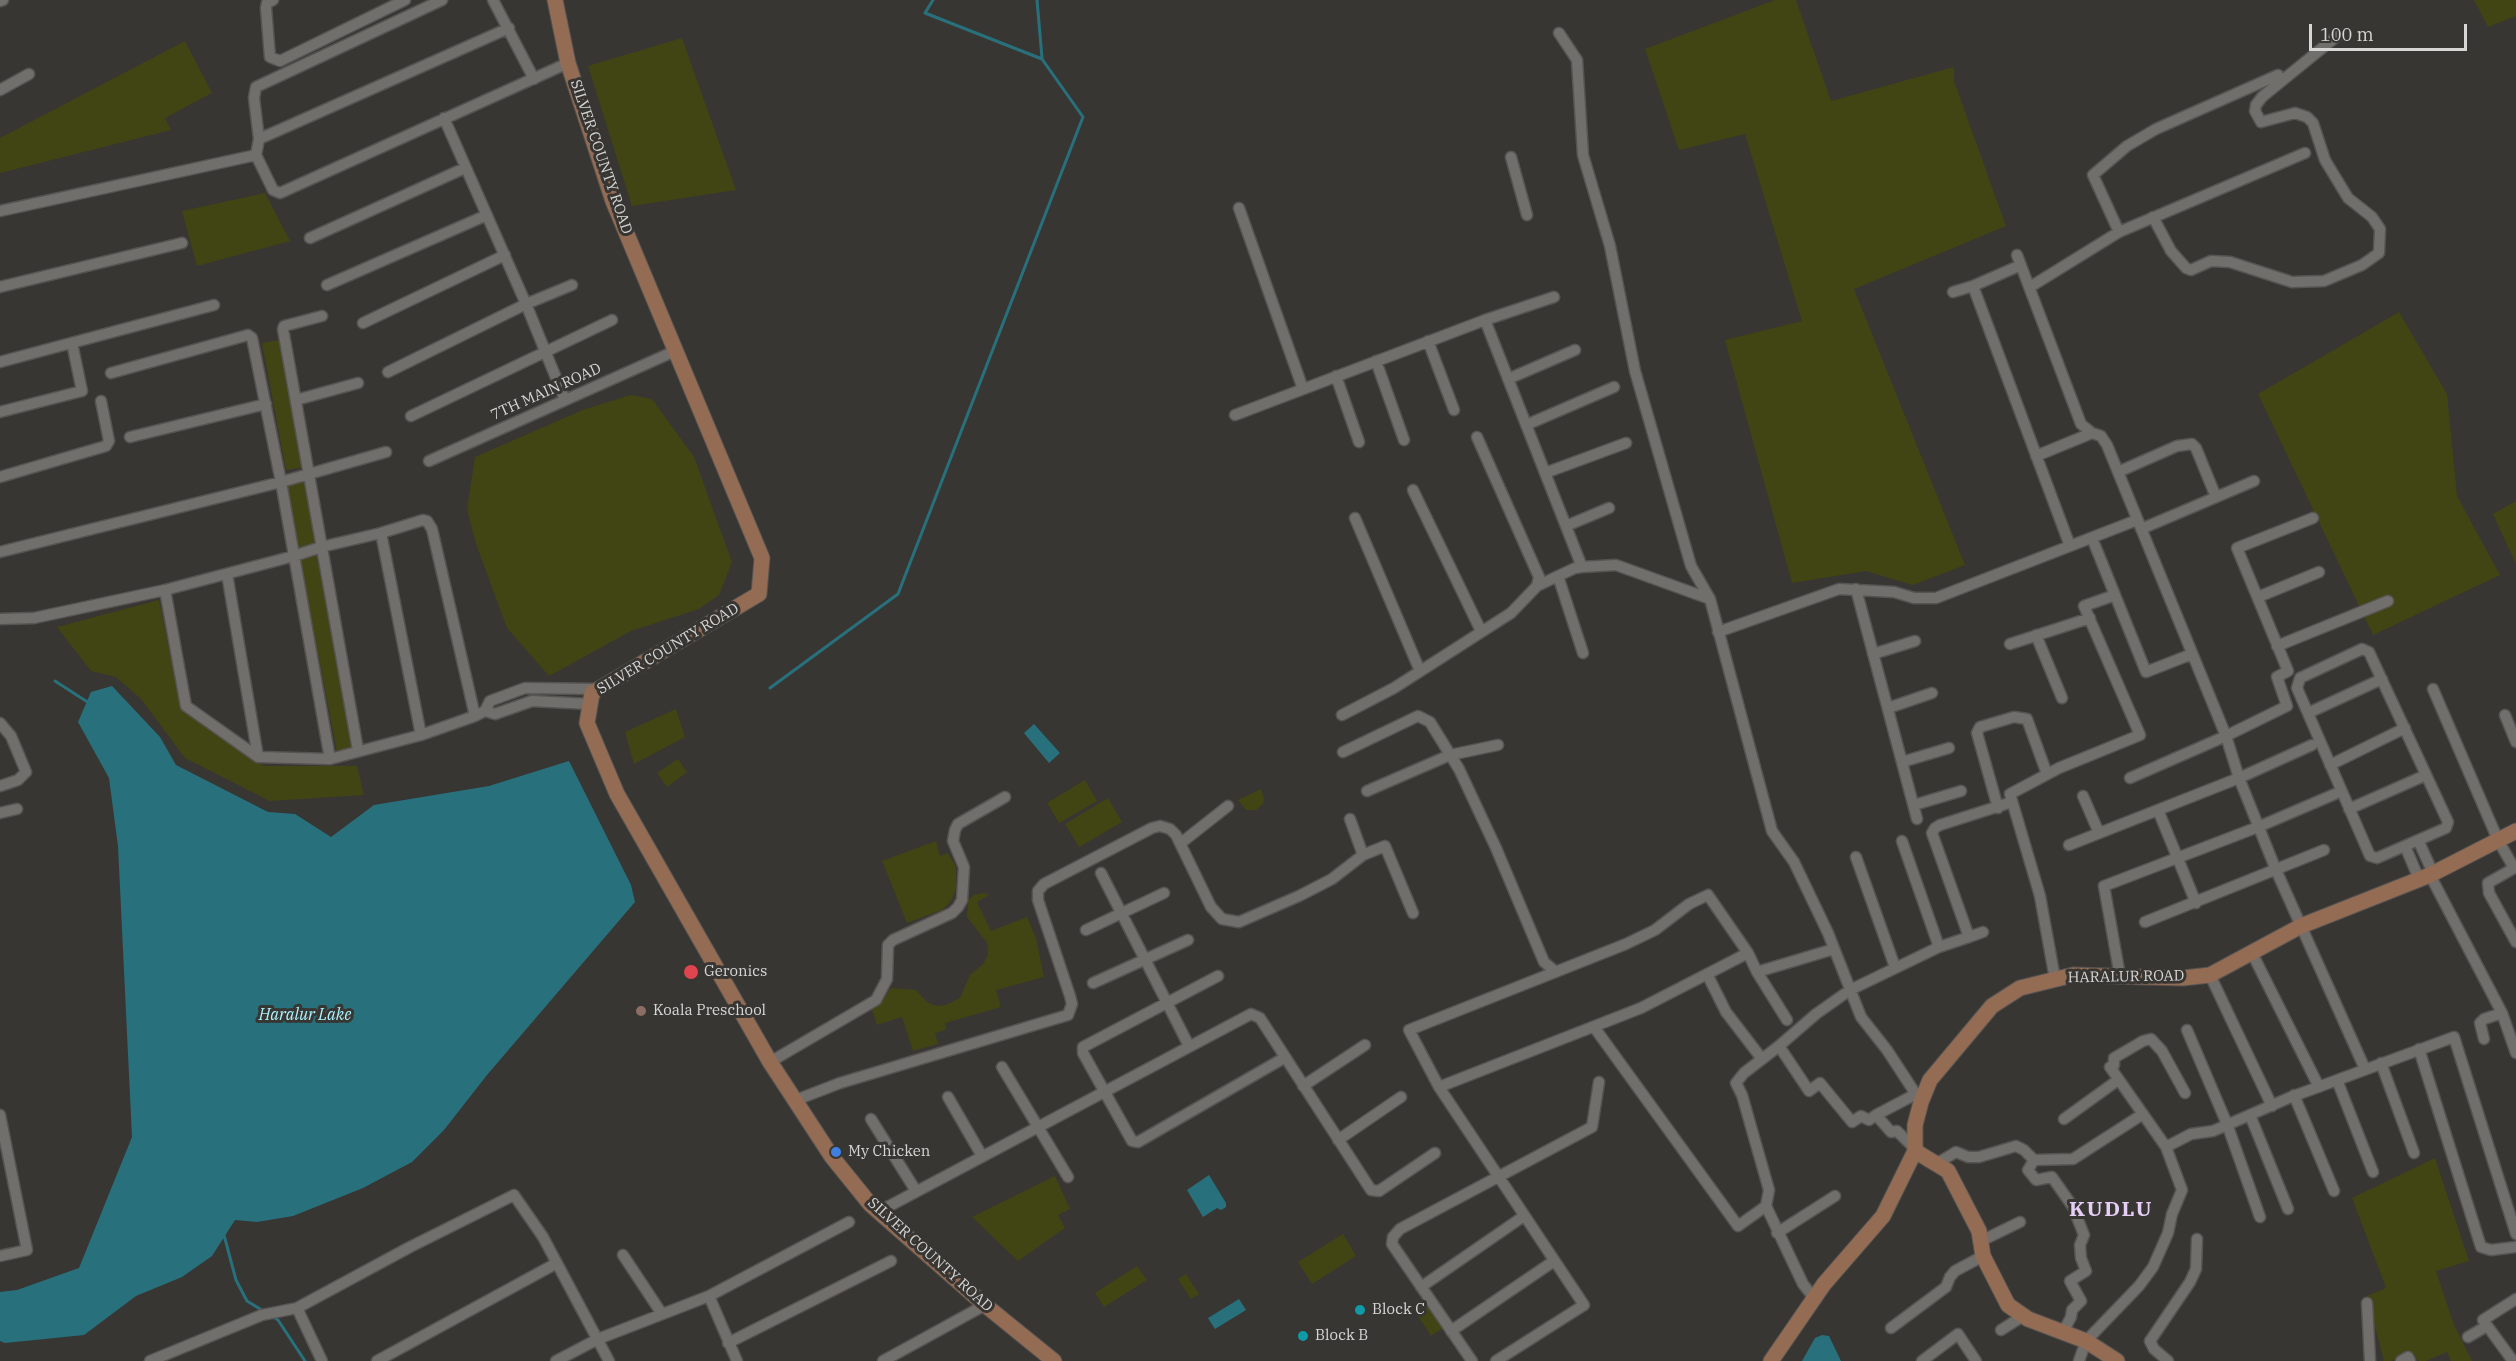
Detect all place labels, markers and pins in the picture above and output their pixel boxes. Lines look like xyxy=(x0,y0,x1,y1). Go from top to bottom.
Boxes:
marker: Geronics xyxy=(682,963,700,981)
place label: Geronics xyxy=(704,963,767,981)
place label: Koala Preschool xyxy=(653,1002,766,1020)
marker: Koala Preschool xyxy=(634,1004,648,1018)
place label: My Chicken xyxy=(848,1143,930,1161)
marker: My Chicken xyxy=(829,1145,843,1159)
place label: Block C xyxy=(1372,1301,1425,1319)
marker: Block C xyxy=(1353,1303,1367,1317)
place label: Block B xyxy=(1315,1327,1368,1345)
marker: Block B xyxy=(1296,1329,1310,1343)

